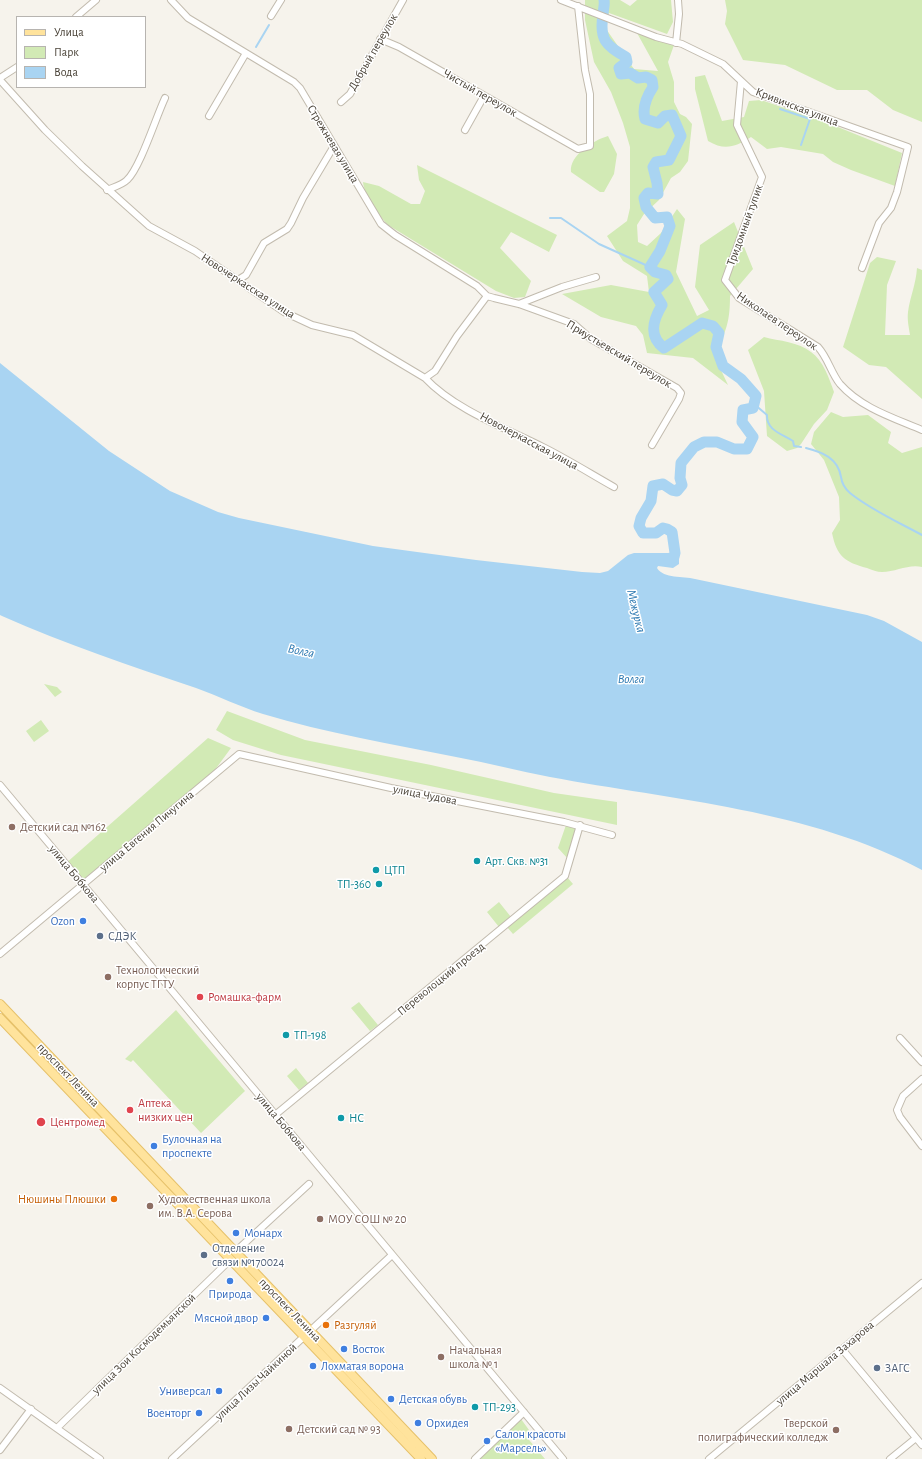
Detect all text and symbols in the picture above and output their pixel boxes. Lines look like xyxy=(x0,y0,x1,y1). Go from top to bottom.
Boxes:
street label: Добрый переулок xyxy=(345,11,401,93)
legend xyxy=(16,16,146,88)
text: Улица xyxy=(54,26,84,38)
text: Парк xyxy=(54,46,79,58)
text: Вода xyxy=(54,66,78,78)
street label: Чистый переулок xyxy=(440,66,520,120)
street label: Кривичская улица xyxy=(753,85,841,129)
street label: Стрежневая улица xyxy=(304,102,362,186)
street label: Тридомный тупик xyxy=(724,182,766,268)
street label: Новочеркасская улица xyxy=(198,250,298,322)
street label: Николаев переулок xyxy=(734,289,820,353)
street label: Приустьевский переулок xyxy=(564,317,674,391)
street label: Новочеркасская улица xyxy=(477,409,581,473)
water label: Межурка xyxy=(623,588,649,634)
water label: Волга xyxy=(286,641,316,661)
water label: Волга xyxy=(618,671,644,687)
street label: улица Чудова xyxy=(392,782,458,808)
street label: улица Евгения Пичугина xyxy=(97,787,197,875)
place label: Детский сад №162 xyxy=(20,820,106,834)
marker: Детский сад №162 xyxy=(7,822,17,832)
street label: улица Бобкова xyxy=(46,842,102,906)
place label: Арт. Скв. №31 xyxy=(485,854,549,868)
marker: Арт. Скв. №31 xyxy=(472,856,482,866)
place label: ЦТП xyxy=(384,863,405,877)
marker: ЦТП xyxy=(371,865,381,875)
place label: ТП-360 xyxy=(337,877,371,891)
marker: ТП-360 xyxy=(374,879,384,889)
place label: Ozon xyxy=(51,914,75,928)
marker: Ozon xyxy=(78,916,88,926)
place label: СДЭК xyxy=(108,929,136,943)
marker: СДЭК xyxy=(95,931,105,941)
street label: Переволоцкий проезд xyxy=(394,939,488,1019)
place label: Технологический корпус ТГТУ xyxy=(116,963,199,991)
marker: Технологический корпус ТГТУ xyxy=(103,972,113,982)
place label: Ромашка-фарм xyxy=(208,990,281,1004)
marker: Ромашка-фарм xyxy=(195,992,205,1002)
place label: ТП-198 xyxy=(294,1028,326,1042)
marker: ТП-198 xyxy=(281,1030,291,1040)
street label: проспект Ленина xyxy=(34,1040,102,1110)
street label: улица Бобкова xyxy=(253,1090,309,1154)
place label: Аптека низких цен xyxy=(138,1096,193,1124)
marker: Аптека низких цен xyxy=(125,1105,135,1115)
place label: НС xyxy=(349,1111,364,1125)
marker: НС xyxy=(336,1113,346,1123)
place label: Центромед xyxy=(50,1115,105,1129)
marker: Центромед xyxy=(35,1116,47,1128)
place label: Булочная на проспекте xyxy=(162,1132,222,1160)
marker: Булочная на проспекте xyxy=(149,1141,159,1151)
place label: Нюшины Плюшки xyxy=(18,1192,106,1206)
place label: Художественная школа им. В.А. Серова xyxy=(158,1192,271,1220)
marker: Нюшины Плюшки xyxy=(109,1194,119,1204)
marker: Художественная школа им. В.А. Серова xyxy=(145,1201,155,1211)
place label: МОУ СОШ № 20 xyxy=(328,1212,407,1226)
marker: МОУ СОШ № 20 xyxy=(315,1214,325,1224)
place label: Монарх xyxy=(244,1226,282,1240)
marker: Монарх xyxy=(231,1228,241,1238)
place label: Отделение связи №170024 xyxy=(212,1241,284,1269)
marker: Отделение связи №170024 xyxy=(199,1250,209,1260)
street label: проспект Ленина xyxy=(256,1275,324,1345)
marker: Природа xyxy=(225,1276,235,1286)
place label: Природа xyxy=(208,1287,252,1301)
street label: улица Зои Космодемьянской xyxy=(89,1291,199,1397)
place label: Мясной двор xyxy=(194,1311,258,1325)
marker: Мясной двор xyxy=(261,1313,271,1323)
place label: Разгуляй xyxy=(334,1318,377,1332)
street label: улица Маршала Захарова xyxy=(773,1318,877,1408)
marker: Разгуляй xyxy=(321,1320,331,1330)
street label: улица Лизы Чайкиной xyxy=(212,1340,300,1424)
place label: Восток xyxy=(352,1342,385,1356)
place label: Начальная школа № 1 xyxy=(449,1343,502,1371)
marker: Восток xyxy=(339,1344,349,1354)
marker: Начальная школа № 1 xyxy=(436,1352,446,1362)
place label: Лохматая ворона xyxy=(321,1359,404,1373)
marker: Лохматая ворона xyxy=(308,1361,318,1371)
place label: ЗАГС xyxy=(885,1361,910,1375)
marker: ЗАГС xyxy=(872,1363,882,1373)
place label: Универсал xyxy=(159,1384,211,1398)
marker: Универсал xyxy=(214,1386,224,1396)
place label: Детская обувь xyxy=(399,1392,467,1406)
marker: Детская обувь xyxy=(386,1394,396,1404)
place label: ТП-293 xyxy=(483,1400,516,1414)
marker: ТП-293 xyxy=(470,1402,480,1412)
place label: Военторг xyxy=(147,1406,191,1420)
marker: Военторг xyxy=(194,1408,204,1418)
place label: Орхидея xyxy=(426,1416,469,1430)
place label: Тверской полиграфический колледж xyxy=(698,1416,828,1444)
marker: Орхидея xyxy=(413,1418,423,1428)
place label: Детский сад № 93 xyxy=(297,1422,381,1436)
marker: Детский сад № 93 xyxy=(284,1424,294,1434)
marker: Тверской полиграфический колледж xyxy=(831,1425,841,1435)
place label: Салон красоты «Марсель» xyxy=(495,1427,566,1455)
marker: Салон красоты «Марсель» xyxy=(482,1436,492,1446)

